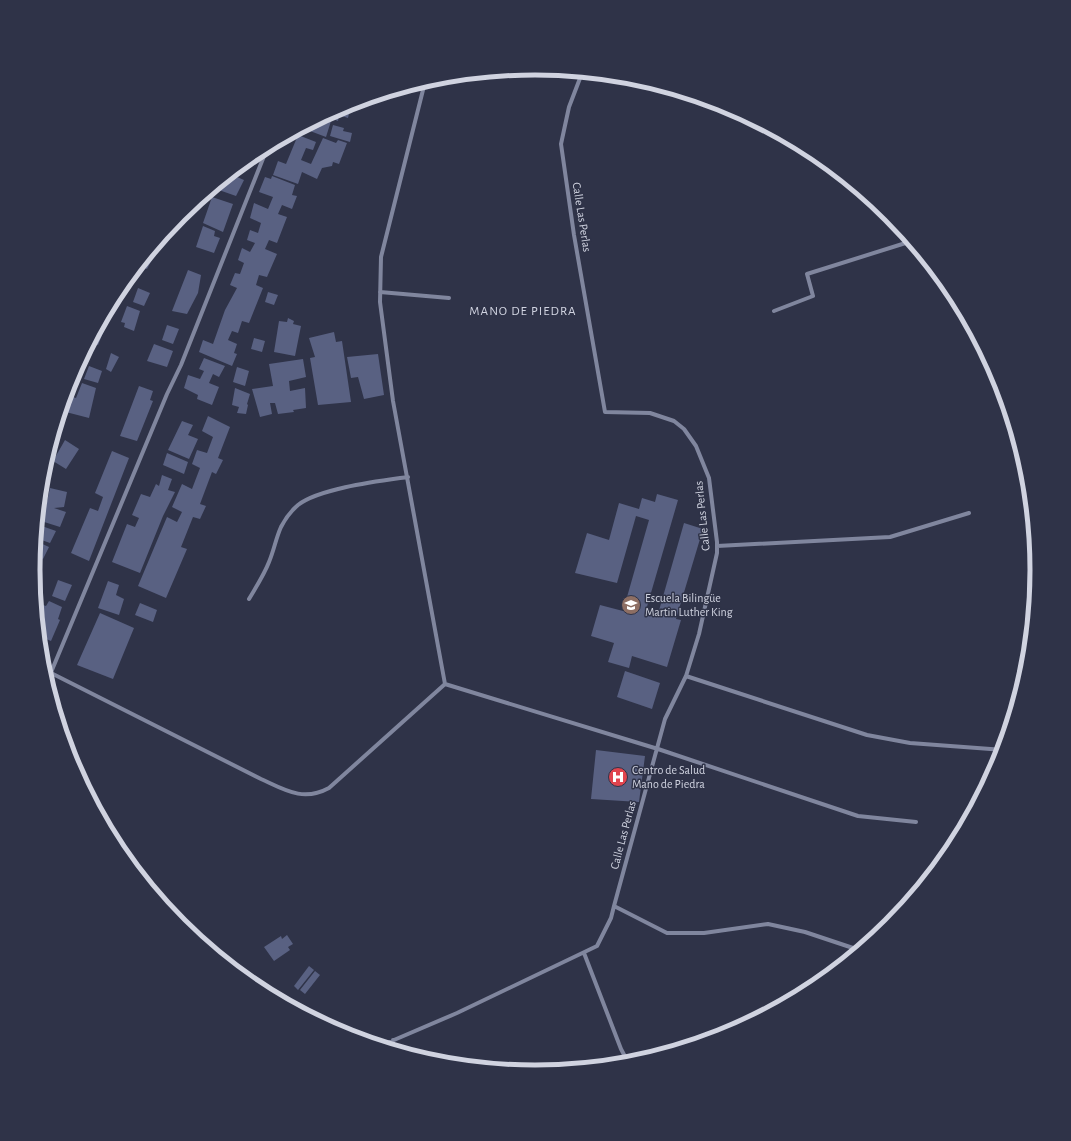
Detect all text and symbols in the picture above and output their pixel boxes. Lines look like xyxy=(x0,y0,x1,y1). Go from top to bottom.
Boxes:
street label: Calle Las Perlas xyxy=(571,181,593,253)
district label: MANO DE PIEDRA xyxy=(469,305,577,318)
street label: Calle Las Perlas xyxy=(692,480,712,552)
place label: Escuela Bilingüe Martin Luther King xyxy=(645,592,733,618)
school or university icon: Escuela Bilingüe Martin Luther King xyxy=(620,594,642,616)
place label: Centro de Salud Mano de Piedra xyxy=(632,764,705,790)
hospital icon: Centro de Salud Mano de Piedra xyxy=(607,766,629,788)
street label: Calle Las Perlas xyxy=(608,799,638,871)

